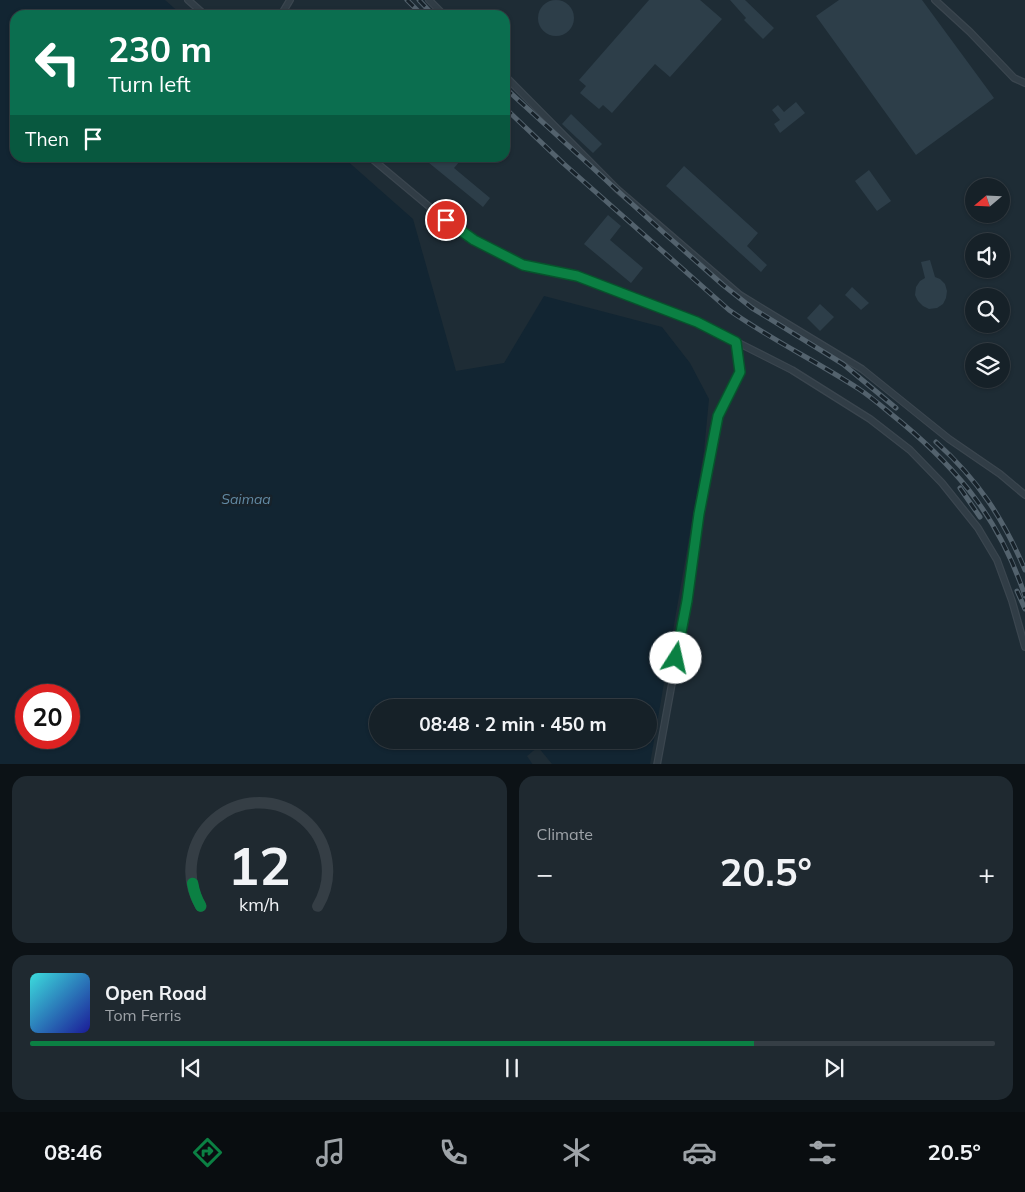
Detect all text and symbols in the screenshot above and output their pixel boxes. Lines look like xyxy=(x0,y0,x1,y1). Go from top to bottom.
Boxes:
text: 230 m xyxy=(108,27,212,71)
icon: left xyxy=(25,30,90,95)
text: Turn left xyxy=(108,70,191,98)
icon: arrive xyxy=(79,125,107,153)
text: Then xyxy=(25,127,69,151)
north arrow xyxy=(965,178,1010,222)
map controls xyxy=(965,178,1010,388)
pin xyxy=(425,199,467,241)
icon: arrive xyxy=(432,206,460,234)
button: sound xyxy=(965,233,1010,278)
button: search xyxy=(965,288,1010,333)
button: layers xyxy=(965,343,1010,388)
water label: Saimaa xyxy=(221,490,271,508)
position arrow xyxy=(649,631,701,683)
speed limit sign: 20 xyxy=(15,684,80,749)
text: 08:48 · 2 min · 450 m xyxy=(419,712,607,736)
text: Climate xyxy=(537,824,593,844)
text: 12 xyxy=(228,833,290,898)
text: 20.5° xyxy=(720,848,812,896)
text: − xyxy=(537,856,553,891)
text: + xyxy=(978,856,995,891)
text: km/h xyxy=(239,893,279,915)
text: Open Road xyxy=(105,981,207,1005)
text: Tom Ferris xyxy=(105,1005,182,1025)
icon: previous xyxy=(177,1054,205,1082)
icon: pause xyxy=(498,1054,526,1082)
icon: next xyxy=(820,1054,848,1082)
icon: directions xyxy=(190,1135,225,1170)
icon: music xyxy=(313,1135,348,1170)
icon: phone xyxy=(436,1135,471,1170)
icon: climate xyxy=(559,1135,594,1170)
icon: car xyxy=(682,1135,717,1170)
icon: filters xyxy=(805,1135,840,1170)
text: 08:46 xyxy=(44,1138,102,1166)
text: 20.5° xyxy=(928,1138,981,1166)

